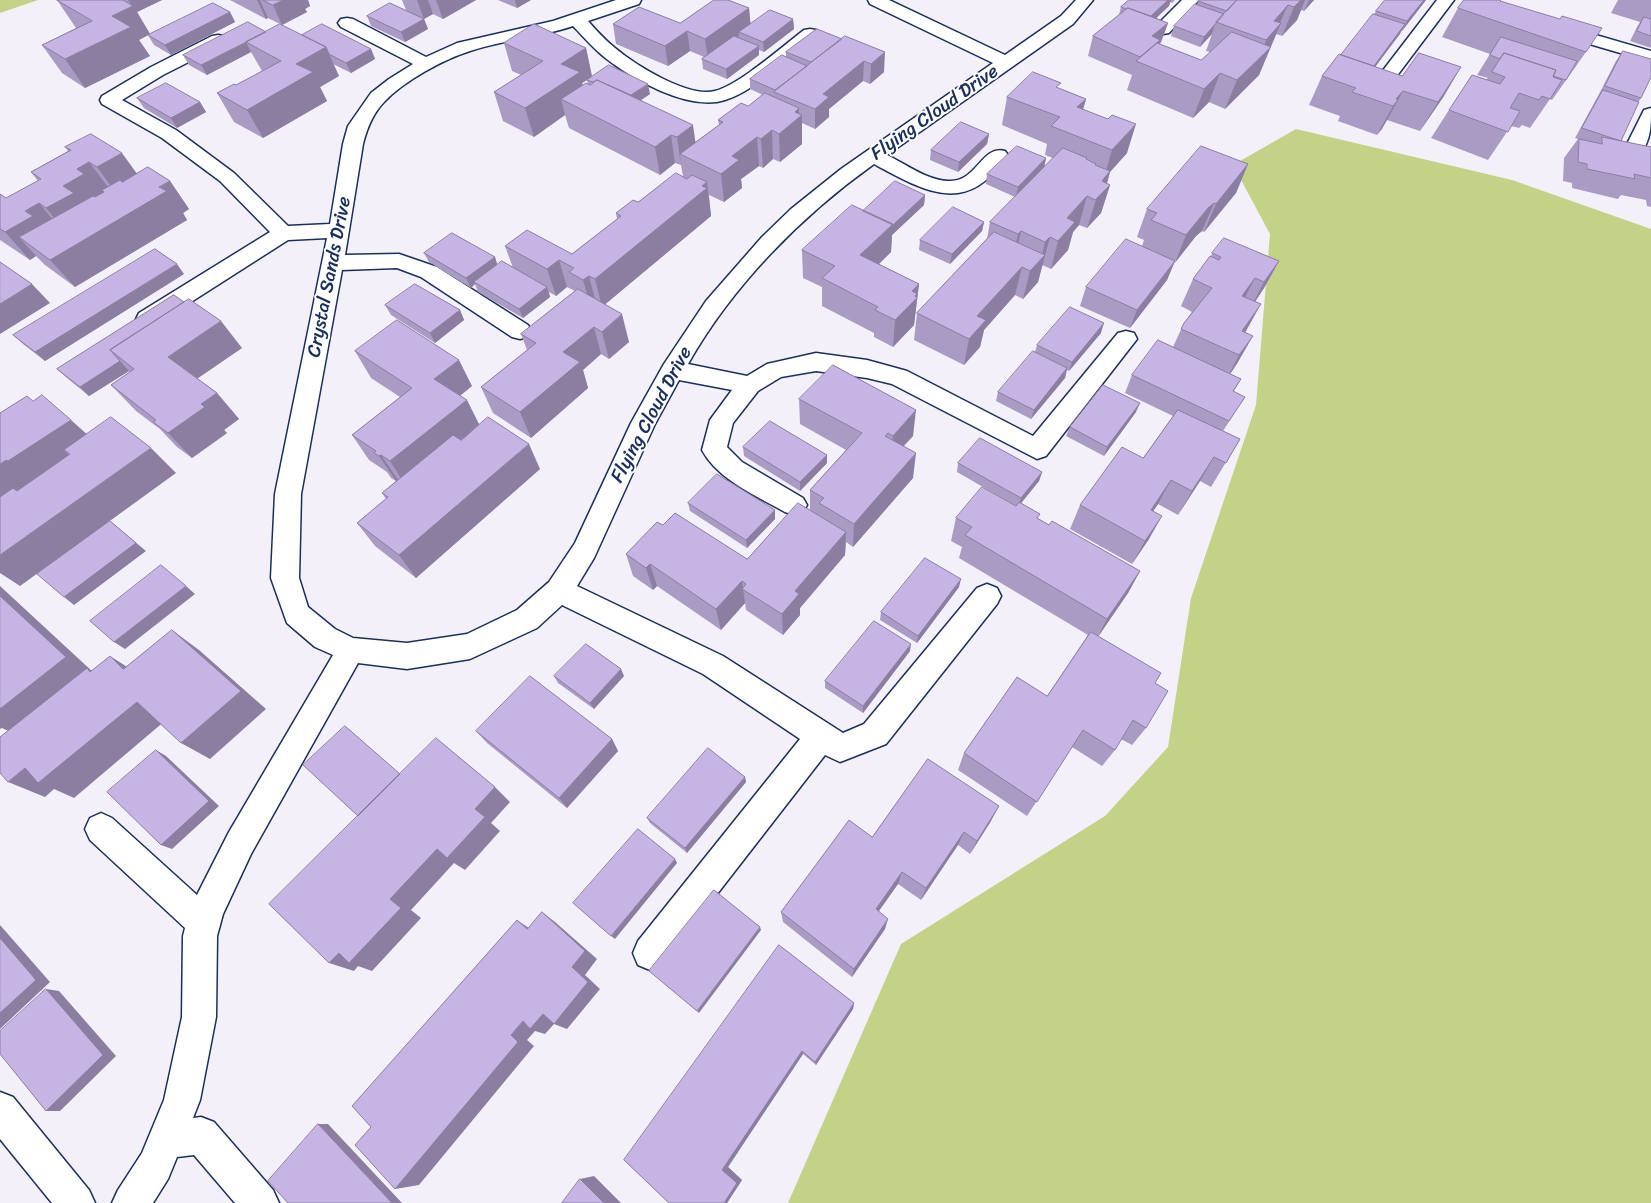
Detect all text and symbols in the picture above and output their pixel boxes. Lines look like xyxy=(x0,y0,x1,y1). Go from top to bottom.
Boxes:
street label: Flying Cloud Drive xyxy=(867,60,1003,166)
street label: Crystal Sands Drive xyxy=(303,195,357,359)
street label: Flying Cloud Drive xyxy=(607,343,697,487)

